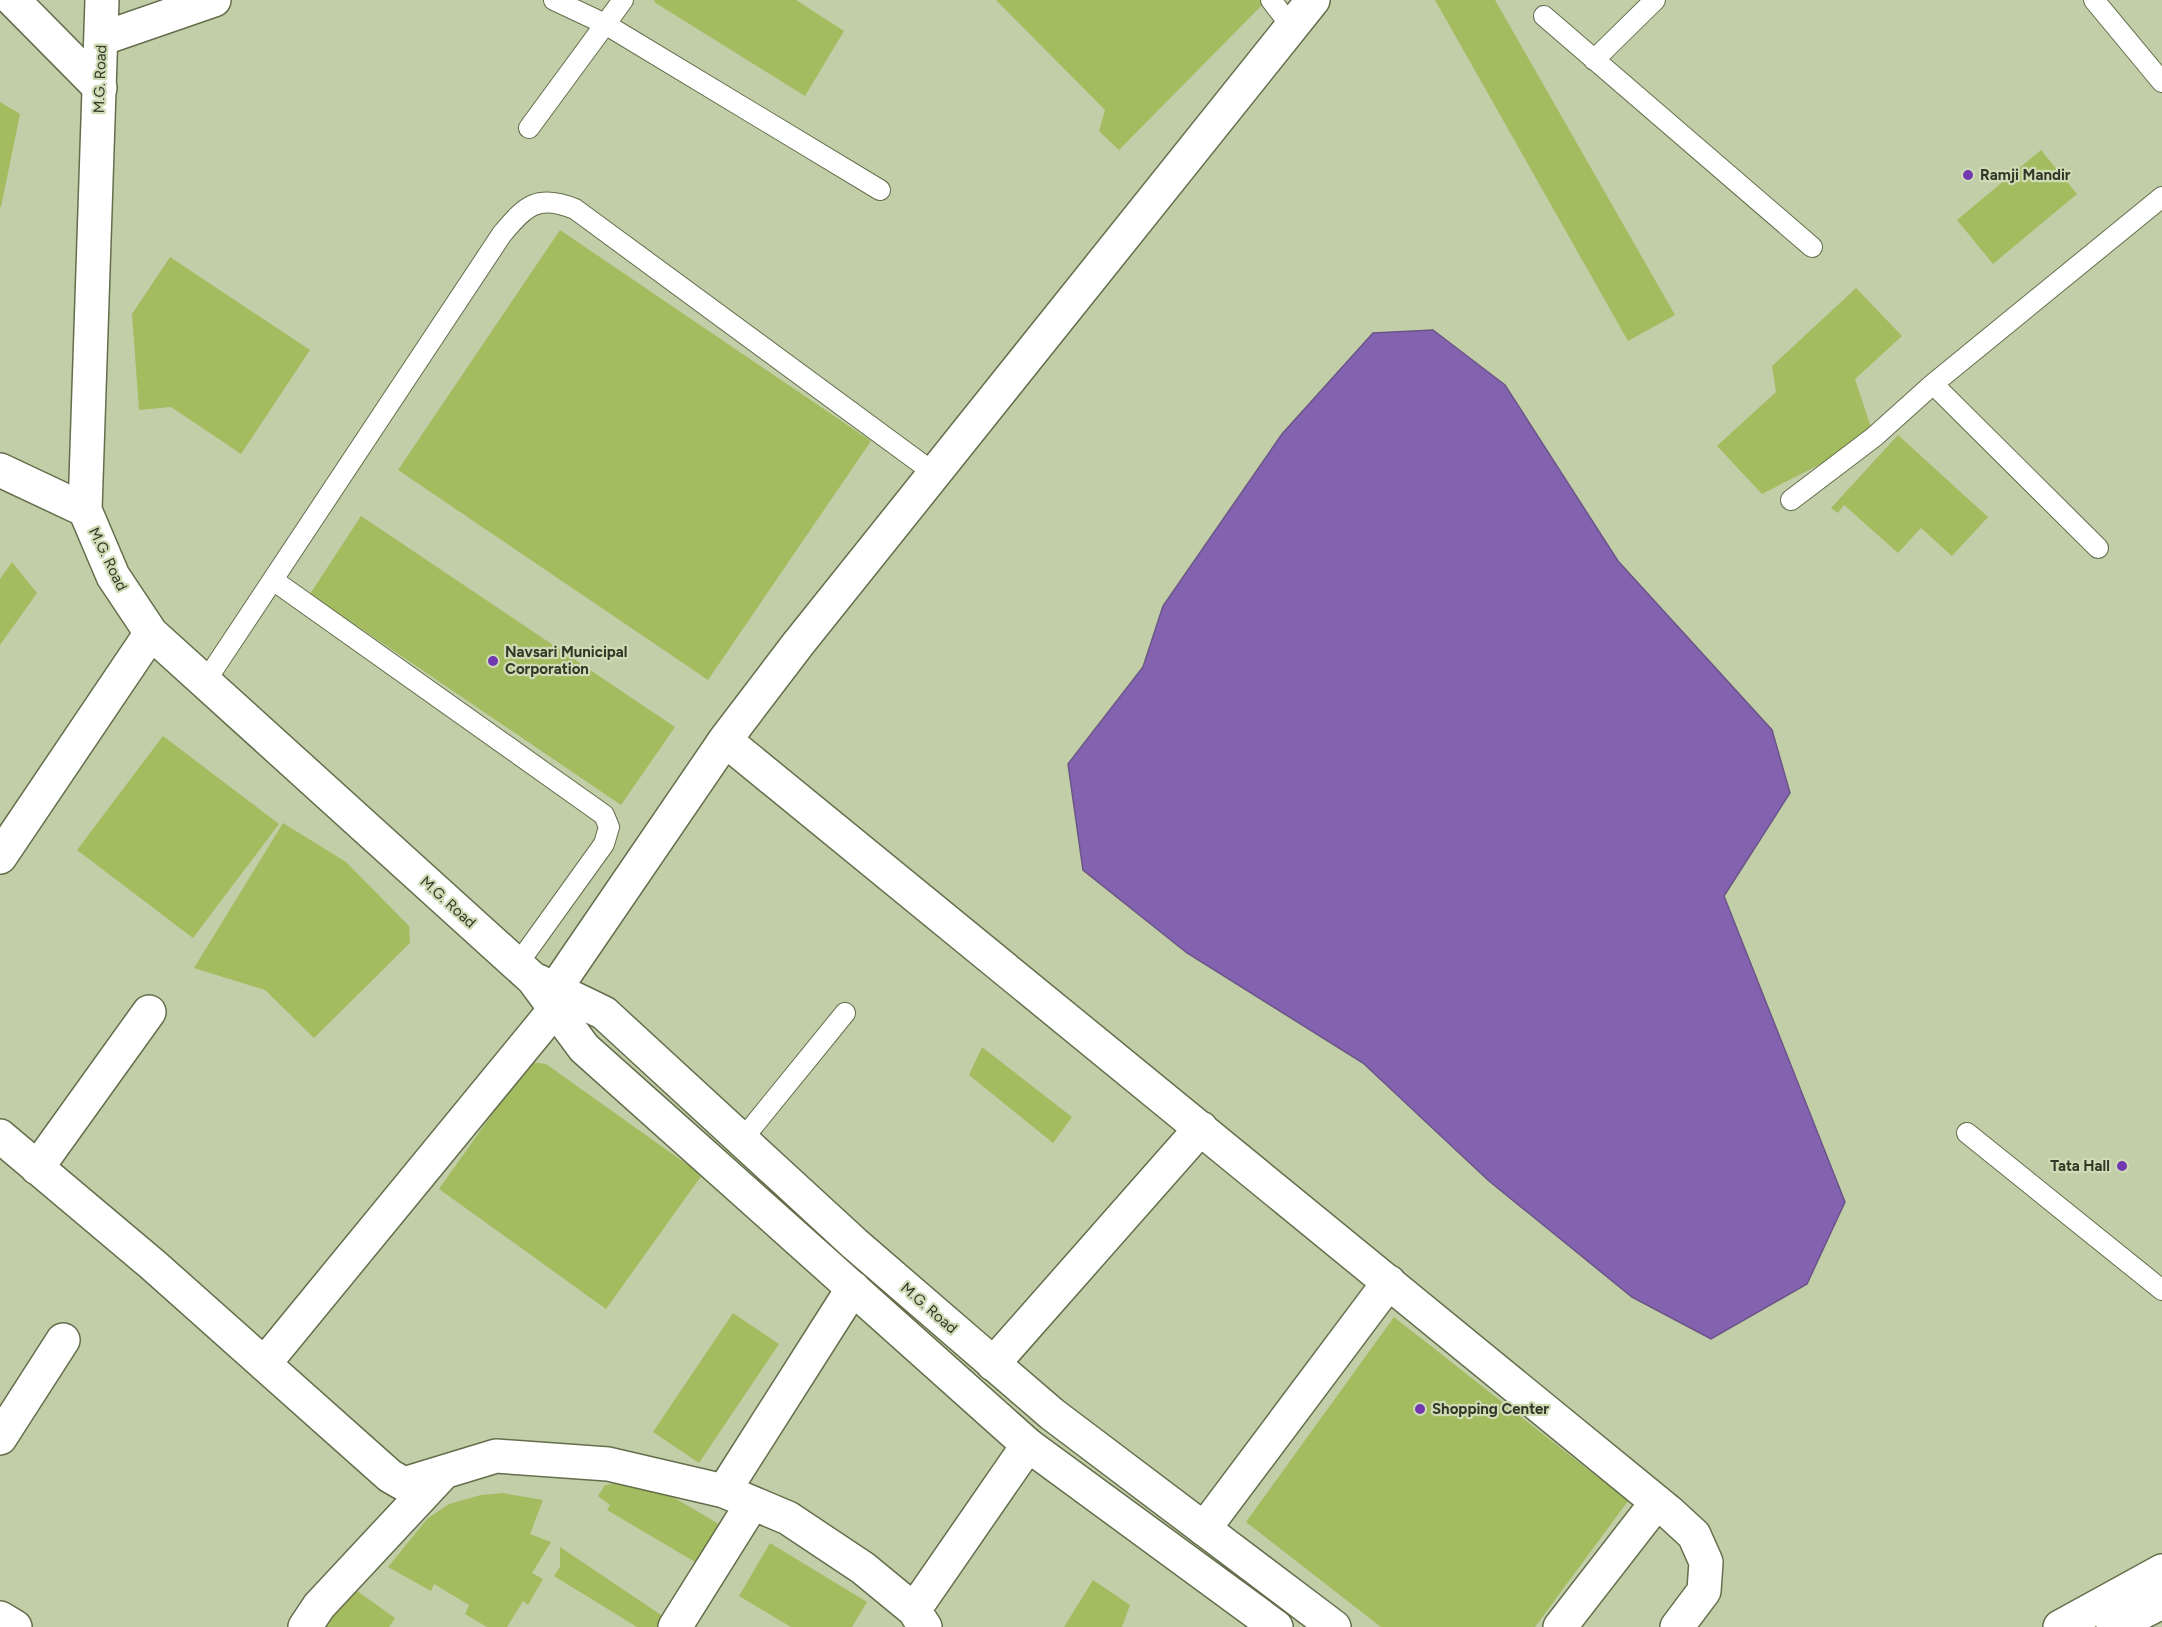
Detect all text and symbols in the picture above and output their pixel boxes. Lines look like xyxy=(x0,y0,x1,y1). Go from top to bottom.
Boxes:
street label: M.G. Road xyxy=(90,44,110,114)
place label: Ramji Mandir xyxy=(1980,166,2071,184)
marker: Ramji Mandir xyxy=(1961,168,1975,182)
street label: M.G. Road xyxy=(85,524,131,594)
place label: Navsari Municipal Corporation xyxy=(505,643,628,678)
marker: Navsari Municipal Corporation xyxy=(486,654,500,668)
street label: M.G. Road xyxy=(416,872,480,932)
place label: Tata Hall xyxy=(2050,1157,2110,1175)
marker: Tata Hall xyxy=(2115,1159,2129,1173)
street label: M.G. Road xyxy=(897,1279,961,1337)
place label: Shopping Center xyxy=(1432,1400,1549,1418)
marker: Shopping Center xyxy=(1413,1402,1427,1416)

